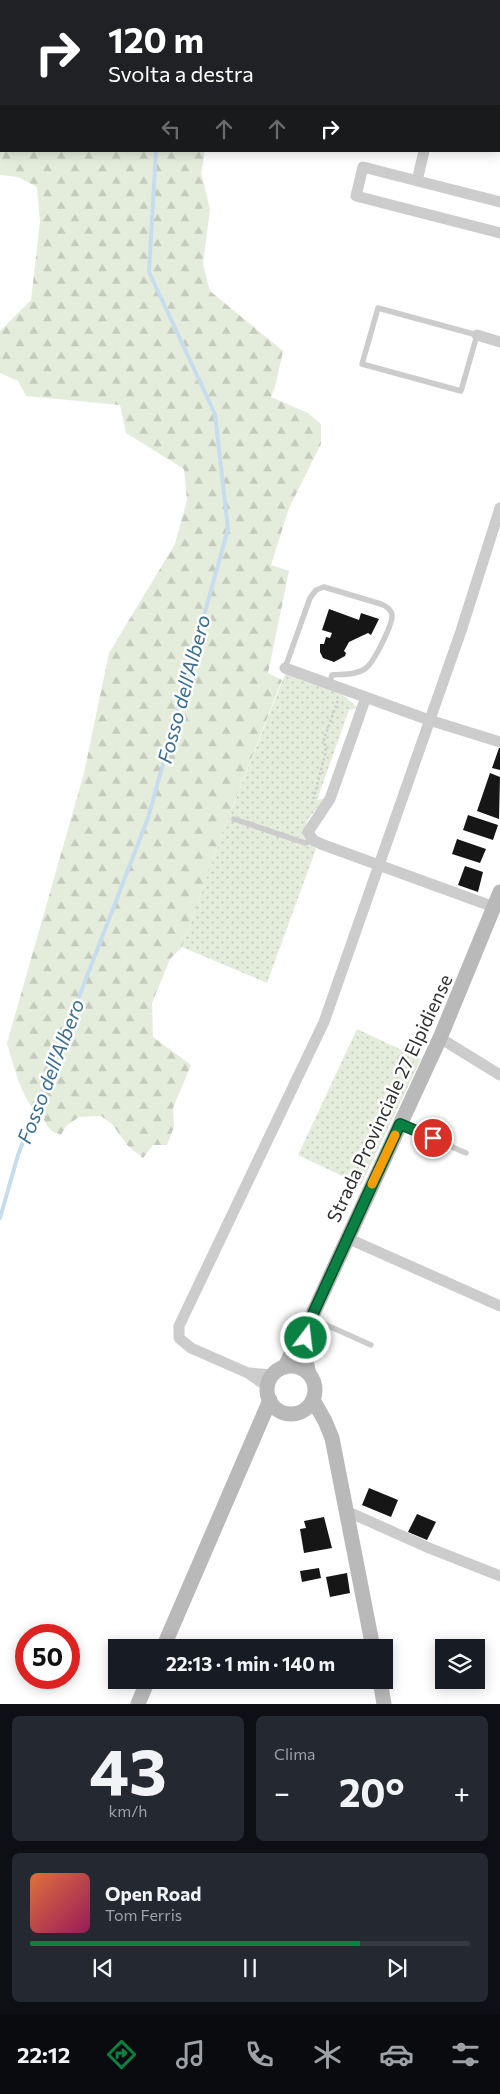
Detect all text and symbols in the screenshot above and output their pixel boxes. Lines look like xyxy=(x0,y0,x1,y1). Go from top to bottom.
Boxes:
text: 120 m xyxy=(108,17,204,60)
icon: right xyxy=(25,20,90,85)
text: Svolta a destra xyxy=(108,60,254,87)
icon: left xyxy=(157,115,185,143)
icon: ahead xyxy=(210,115,238,143)
icon: ahead xyxy=(263,115,291,143)
icon: right xyxy=(316,115,344,143)
water label: Fosso dell'Albero xyxy=(152,612,214,766)
street label: Strada Provinciale 27 Elpidiense xyxy=(321,970,457,1226)
water label: Fosso dell'Albero xyxy=(11,995,89,1147)
pin xyxy=(412,1117,454,1159)
icon: arrive xyxy=(419,1124,447,1152)
position arrow xyxy=(279,1311,331,1363)
speed limit sign: 50 xyxy=(15,1624,80,1689)
map controls xyxy=(435,1639,485,1689)
button: layers xyxy=(435,1639,485,1689)
text: 22:13 · 1 min · 140 m xyxy=(166,1652,335,1675)
text: 43 xyxy=(89,1729,167,1808)
text: Clima xyxy=(274,1744,315,1763)
text: 20° xyxy=(339,1768,405,1815)
text: − xyxy=(274,1775,290,1809)
text: + xyxy=(454,1775,470,1809)
text: km/h xyxy=(109,1801,147,1820)
text: Open Road xyxy=(105,1882,201,1905)
text: Tom Ferris xyxy=(105,1905,182,1924)
icon: previous xyxy=(89,1954,117,1982)
icon: pause xyxy=(236,1954,264,1982)
icon: next xyxy=(383,1954,411,1982)
icon: directions xyxy=(104,2037,139,2072)
icon: music xyxy=(173,2037,208,2072)
icon: phone xyxy=(242,2037,277,2072)
icon: climate xyxy=(310,2037,345,2072)
icon: car xyxy=(379,2037,414,2072)
icon: filters xyxy=(448,2037,483,2072)
text: 22:12 xyxy=(17,2041,70,2068)

